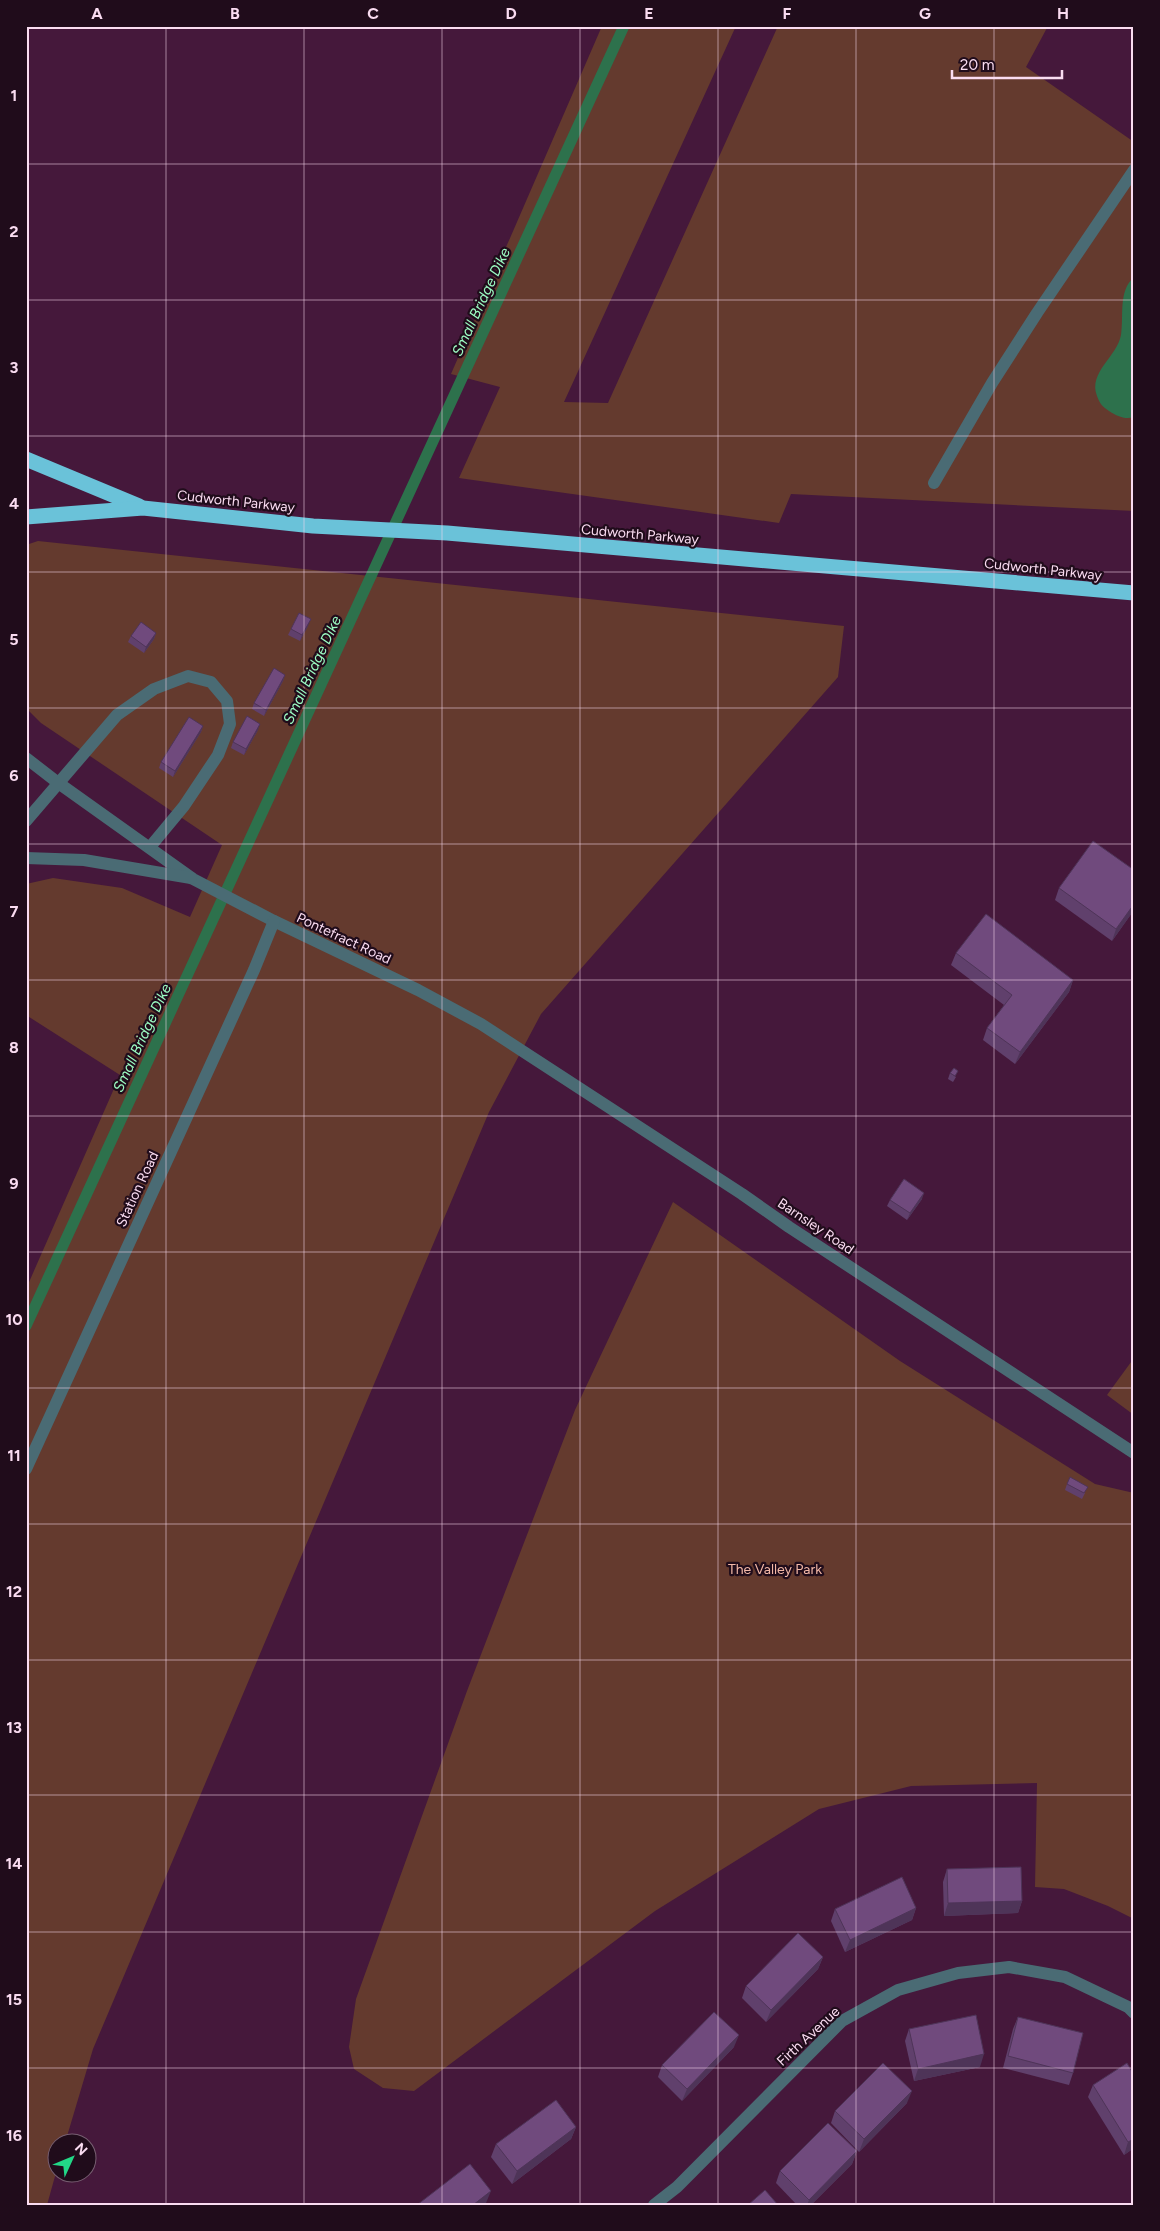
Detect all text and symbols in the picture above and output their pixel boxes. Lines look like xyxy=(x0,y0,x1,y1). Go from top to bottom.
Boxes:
text: A xyxy=(91,4,103,23)
text: B xyxy=(230,4,240,23)
text: C xyxy=(367,4,379,23)
text: D xyxy=(505,4,517,23)
text: E xyxy=(644,4,654,23)
text: F xyxy=(783,4,792,23)
text: G xyxy=(919,4,931,23)
text: H xyxy=(1057,4,1069,23)
scale bar xyxy=(952,48,1062,80)
text: 20 m xyxy=(960,56,994,74)
text: 1 xyxy=(11,86,17,105)
text: 2 xyxy=(9,222,19,241)
water label: Small Bridge Dike xyxy=(448,245,514,359)
text: 3 xyxy=(10,358,19,377)
street label: Cudworth Parkway xyxy=(176,487,296,516)
text: 4 xyxy=(9,494,19,513)
street label: Cudworth Parkway xyxy=(580,521,700,548)
street label: Cudworth Parkway xyxy=(983,555,1103,584)
water label: Small Bridge Dike xyxy=(279,613,345,727)
text: 5 xyxy=(9,630,19,649)
text: 6 xyxy=(9,766,19,785)
text: 7 xyxy=(10,902,19,921)
street label: Pontefract Road xyxy=(294,909,394,968)
water label: Small Bridge Dike xyxy=(109,981,175,1095)
text: 8 xyxy=(9,1038,19,1057)
street label: Station Road xyxy=(113,1149,162,1230)
text: 9 xyxy=(9,1174,19,1193)
street label: Barnsley Road xyxy=(774,1195,857,1258)
text: 10 xyxy=(5,1310,23,1329)
text: 11 xyxy=(7,1446,21,1465)
park label: The Valley Park xyxy=(728,1561,822,1578)
text: 12 xyxy=(6,1582,22,1601)
text: 13 xyxy=(6,1718,22,1737)
text: 14 xyxy=(6,1854,22,1873)
text: 15 xyxy=(6,1990,22,2009)
street label: Firth Avenue xyxy=(773,2003,843,2070)
text: 16 xyxy=(6,2126,22,2145)
north arrow xyxy=(48,2134,98,2184)
text: N xyxy=(71,2140,91,2159)

